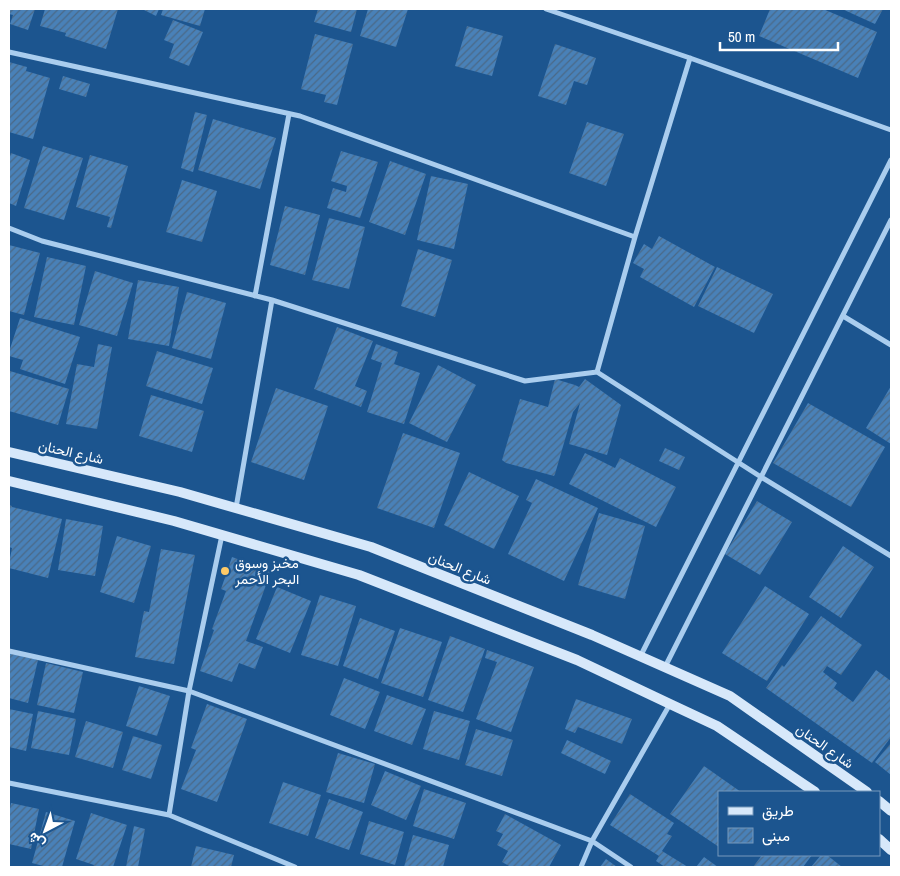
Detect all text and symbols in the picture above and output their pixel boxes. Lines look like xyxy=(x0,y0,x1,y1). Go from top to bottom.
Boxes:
scale bar xyxy=(720,20,838,52)
text: 50 m xyxy=(728,26,755,47)
street label: شارع الحنان xyxy=(36,436,105,470)
street label: شارع الحنان xyxy=(425,547,494,591)
place label: مخبز وسوق البحر الأحمر xyxy=(234,554,299,588)
marker: مخبز وسوق البحر الأحمر xyxy=(219,565,231,577)
street label: شارع الحنان xyxy=(792,720,857,774)
legend xyxy=(718,791,880,856)
text: طريق xyxy=(762,800,794,821)
north arrow xyxy=(20,806,70,856)
text: مبنى xyxy=(762,825,790,846)
text: ش xyxy=(24,828,49,853)

